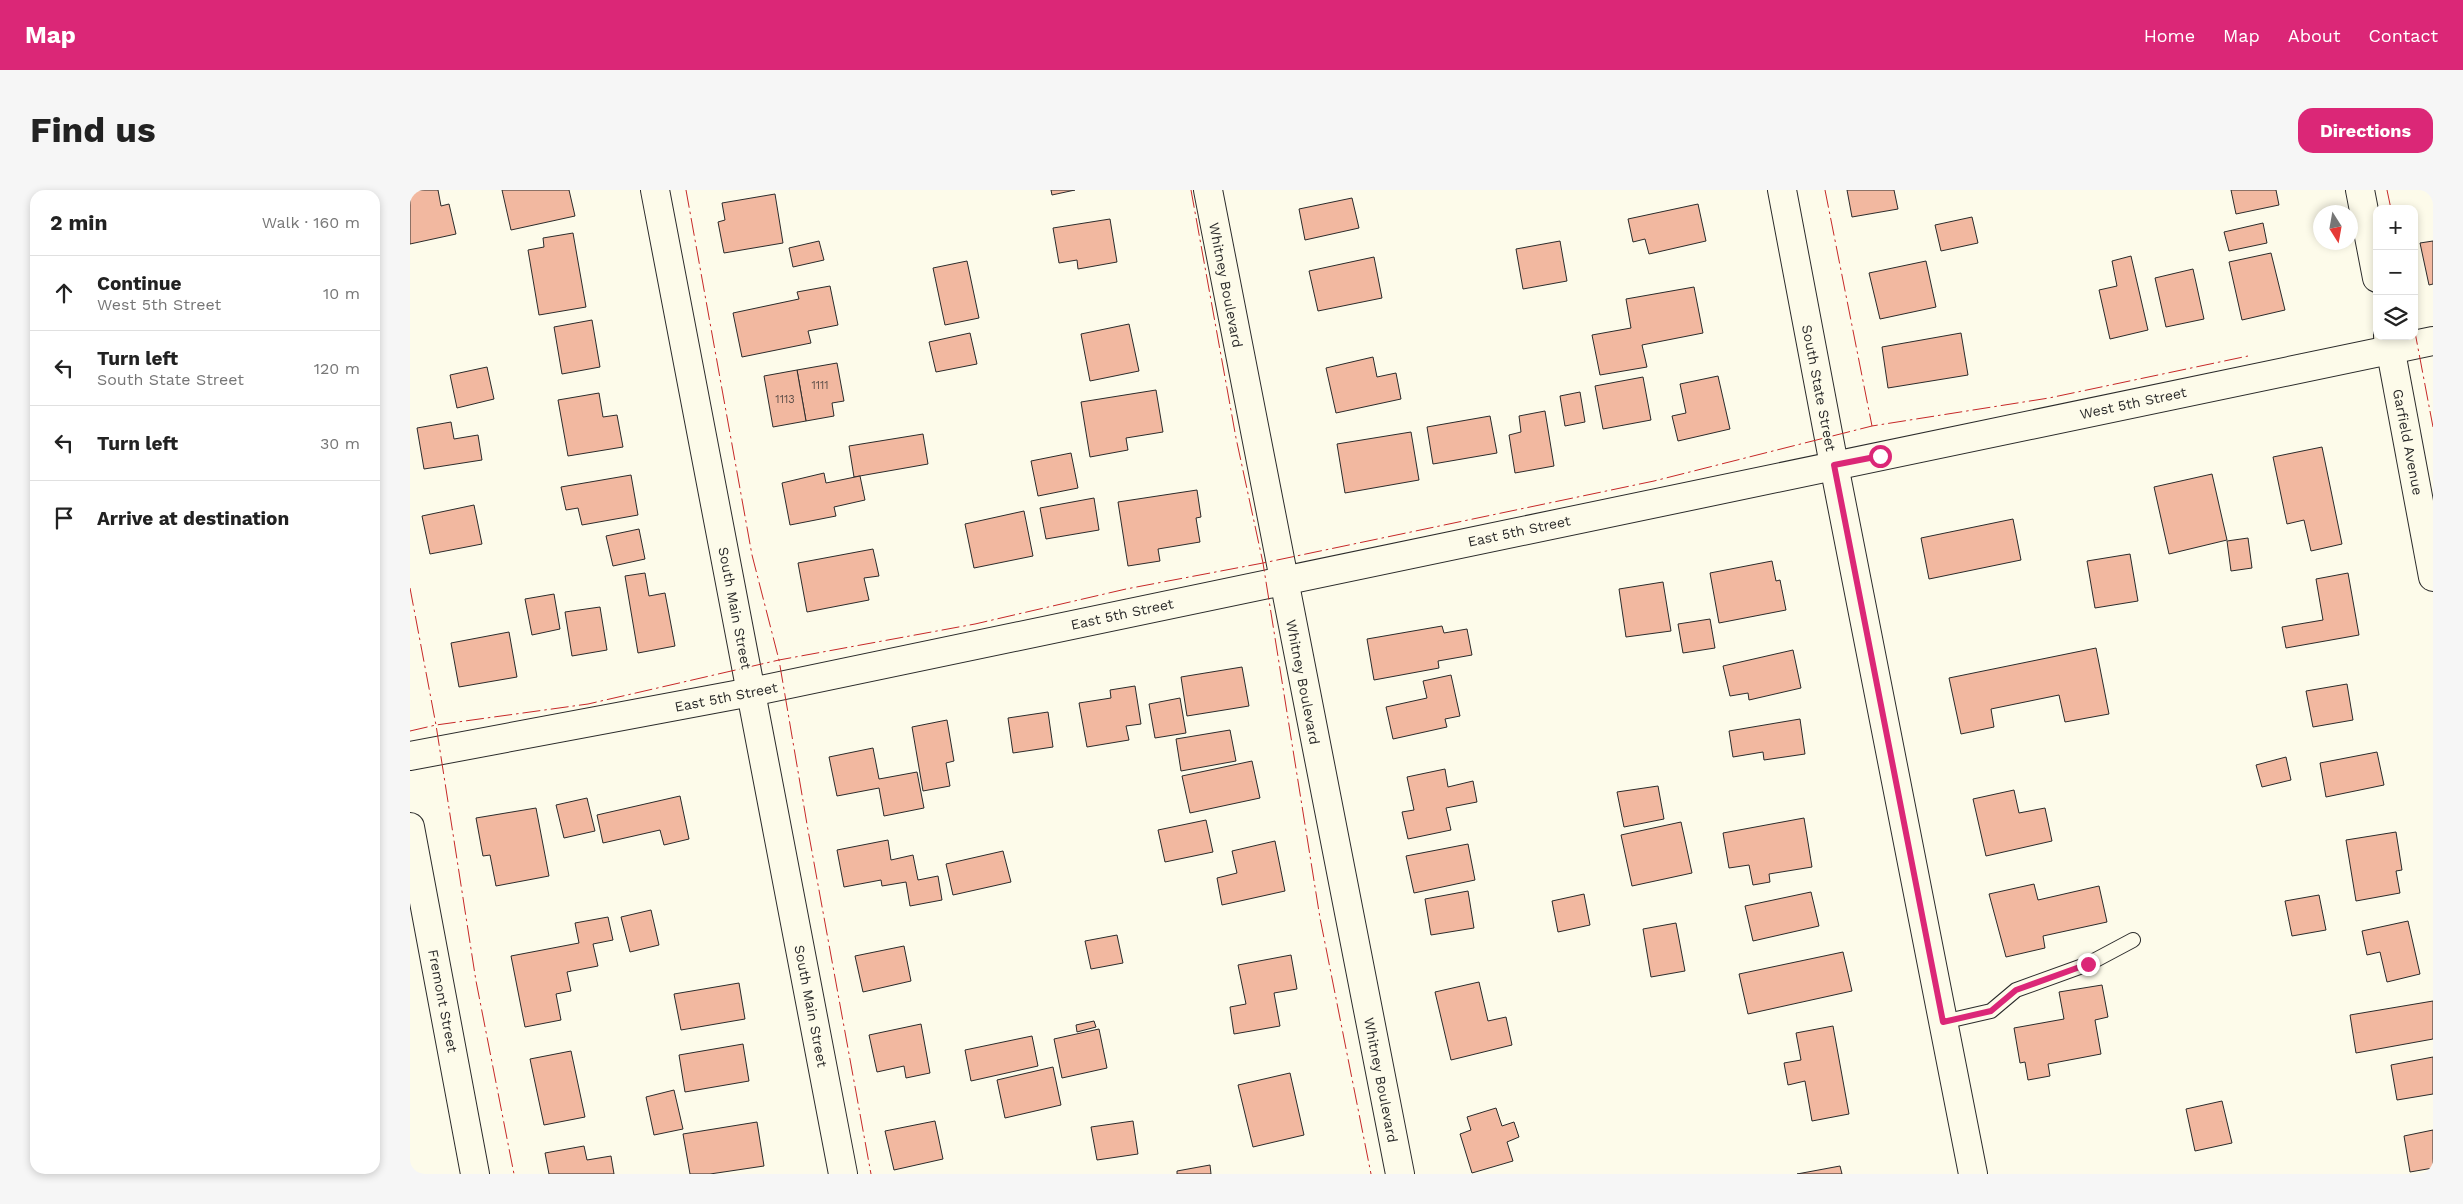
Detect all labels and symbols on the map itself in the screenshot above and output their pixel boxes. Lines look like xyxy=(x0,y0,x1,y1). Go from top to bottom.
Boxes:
north arrow xyxy=(2313,205,2358,250)
street label: Whitney Boulevard xyxy=(1206,221,1246,349)
street label: South State Street xyxy=(1799,323,1839,453)
house number: 1111 xyxy=(811,379,829,392)
street label: West 5th Street xyxy=(2078,384,2188,422)
street label: Garfield Avenue xyxy=(2390,388,2426,496)
house number: 1113 xyxy=(775,393,795,406)
route start xyxy=(1869,445,1892,468)
street label: East 5th Street xyxy=(1466,512,1572,550)
street label: South Main Street xyxy=(715,545,755,671)
street label: East 5th Street xyxy=(1069,595,1175,633)
street label: Whitney Boulevard xyxy=(1283,618,1323,746)
street label: East 5th Street xyxy=(673,679,779,715)
street label: South Main Street xyxy=(791,943,831,1069)
street label: Fremont Street xyxy=(425,948,461,1054)
route end xyxy=(2077,953,2100,976)
street label: Whitney Boulevard xyxy=(1361,1016,1401,1144)

